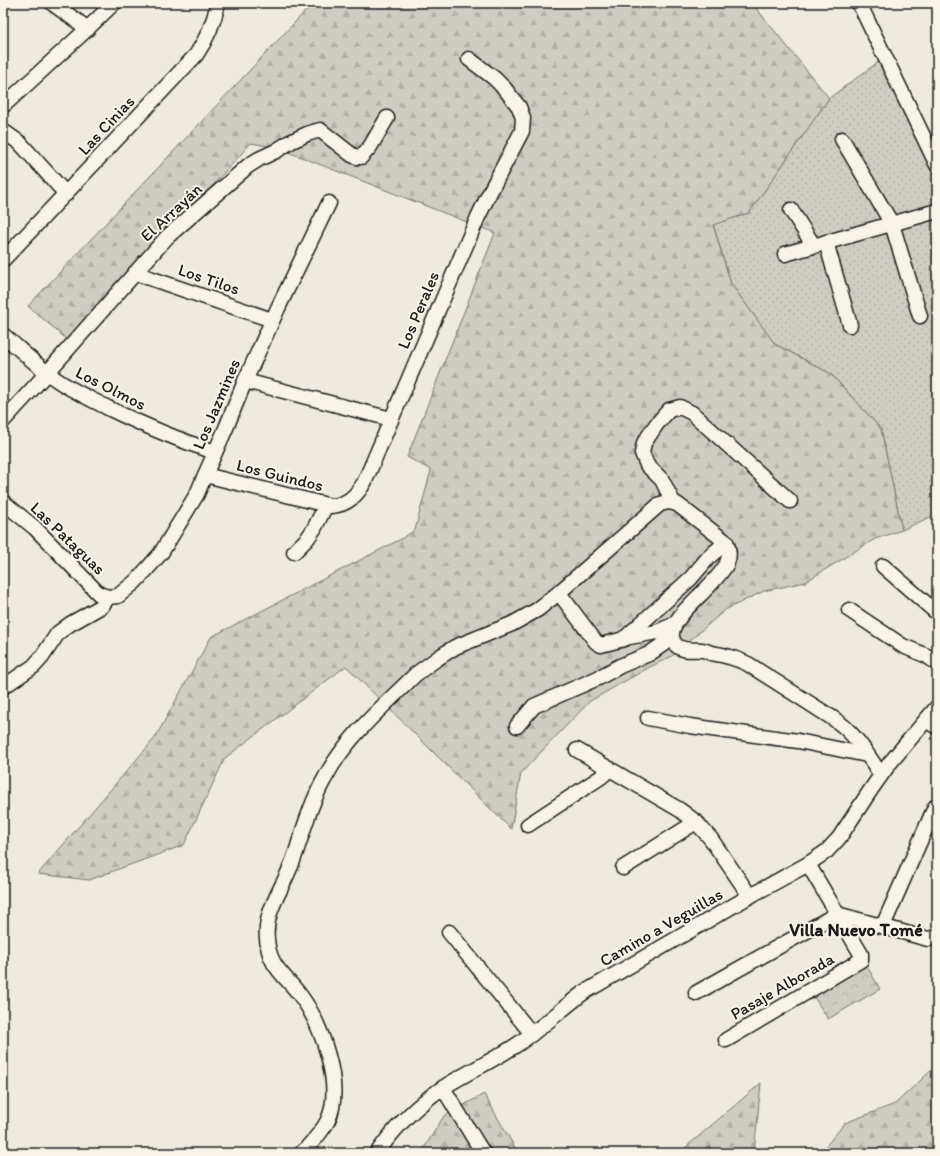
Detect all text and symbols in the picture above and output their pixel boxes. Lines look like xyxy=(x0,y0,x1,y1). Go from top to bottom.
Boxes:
street label: Las Cinias xyxy=(73,91,139,159)
street label: El Arrayán xyxy=(136,179,206,245)
street label: Los Tilos xyxy=(176,259,242,299)
street label: Los Perales xyxy=(393,268,443,352)
street label: Los Jazmines xyxy=(188,356,244,452)
street label: Los Olmos xyxy=(72,362,150,414)
street label: Los Guindos xyxy=(235,455,325,495)
street label: Las Pataguas xyxy=(26,497,110,579)
street label: Camino a Veguillas xyxy=(596,884,726,970)
district label: Villa Nuevo Tomé xyxy=(789,919,923,941)
street label: Pasaje Alborada xyxy=(727,948,837,1024)

